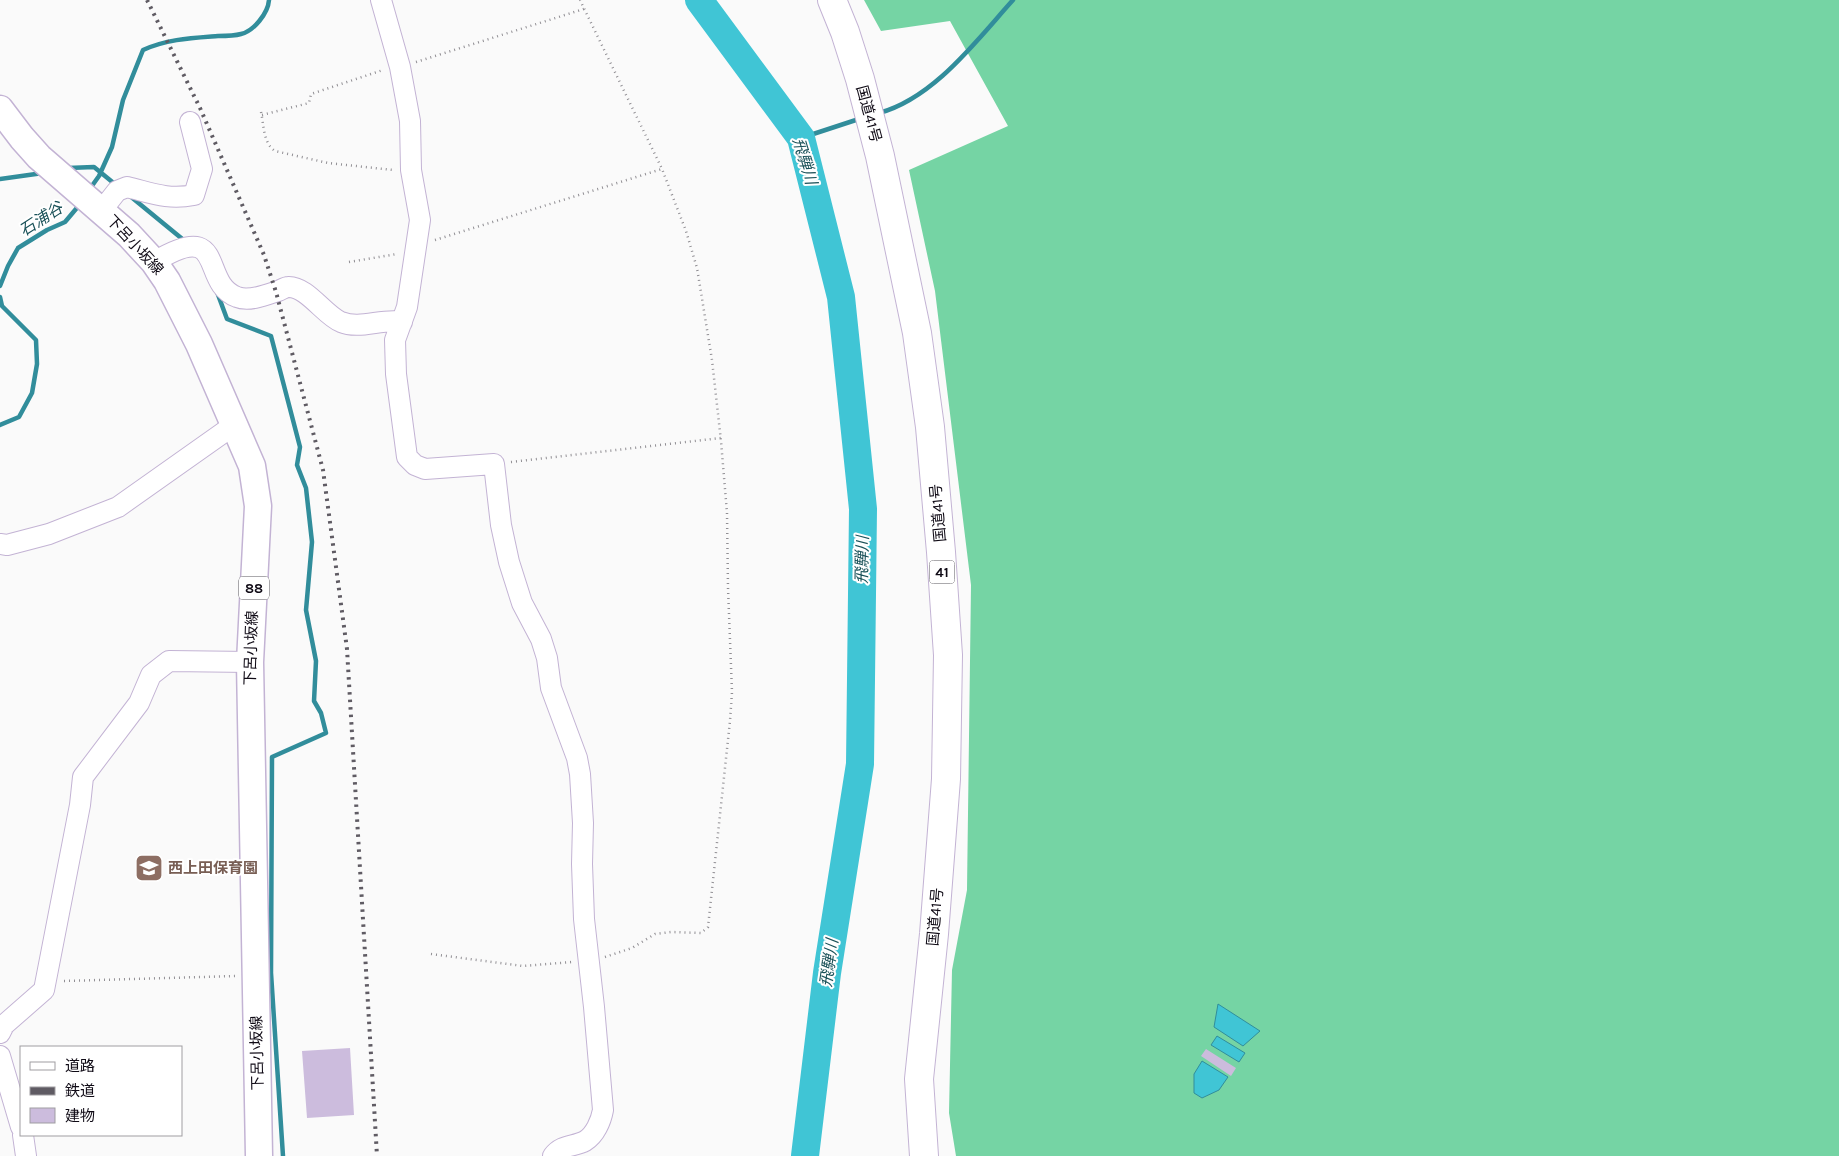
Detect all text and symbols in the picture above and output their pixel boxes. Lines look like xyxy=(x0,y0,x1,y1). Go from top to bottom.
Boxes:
street label: 国道41号 xyxy=(853,83,885,145)
water label: 飛騨川 xyxy=(789,135,822,189)
water label: 石浦谷 xyxy=(16,197,68,240)
street label: 下呂小坂線 xyxy=(103,211,167,279)
street label: 国道41号 xyxy=(926,483,950,543)
water label: 飛騨川 xyxy=(852,534,872,584)
road number: 41 xyxy=(930,560,954,584)
road number: 88 xyxy=(239,576,269,600)
street label: 下呂小坂線 xyxy=(241,610,261,686)
school or university icon: 西上田保育園 xyxy=(134,853,164,883)
place label: 西上田保育園 xyxy=(168,859,258,877)
street label: 国道41号 xyxy=(923,887,947,947)
water label: 飛騨川 xyxy=(816,936,842,988)
street label: 下呂小坂線 xyxy=(247,1015,267,1091)
legend xyxy=(20,1046,182,1136)
text: 道路 xyxy=(65,1057,95,1075)
text: 鉄道 xyxy=(65,1082,95,1100)
text: 建物 xyxy=(65,1107,95,1125)

